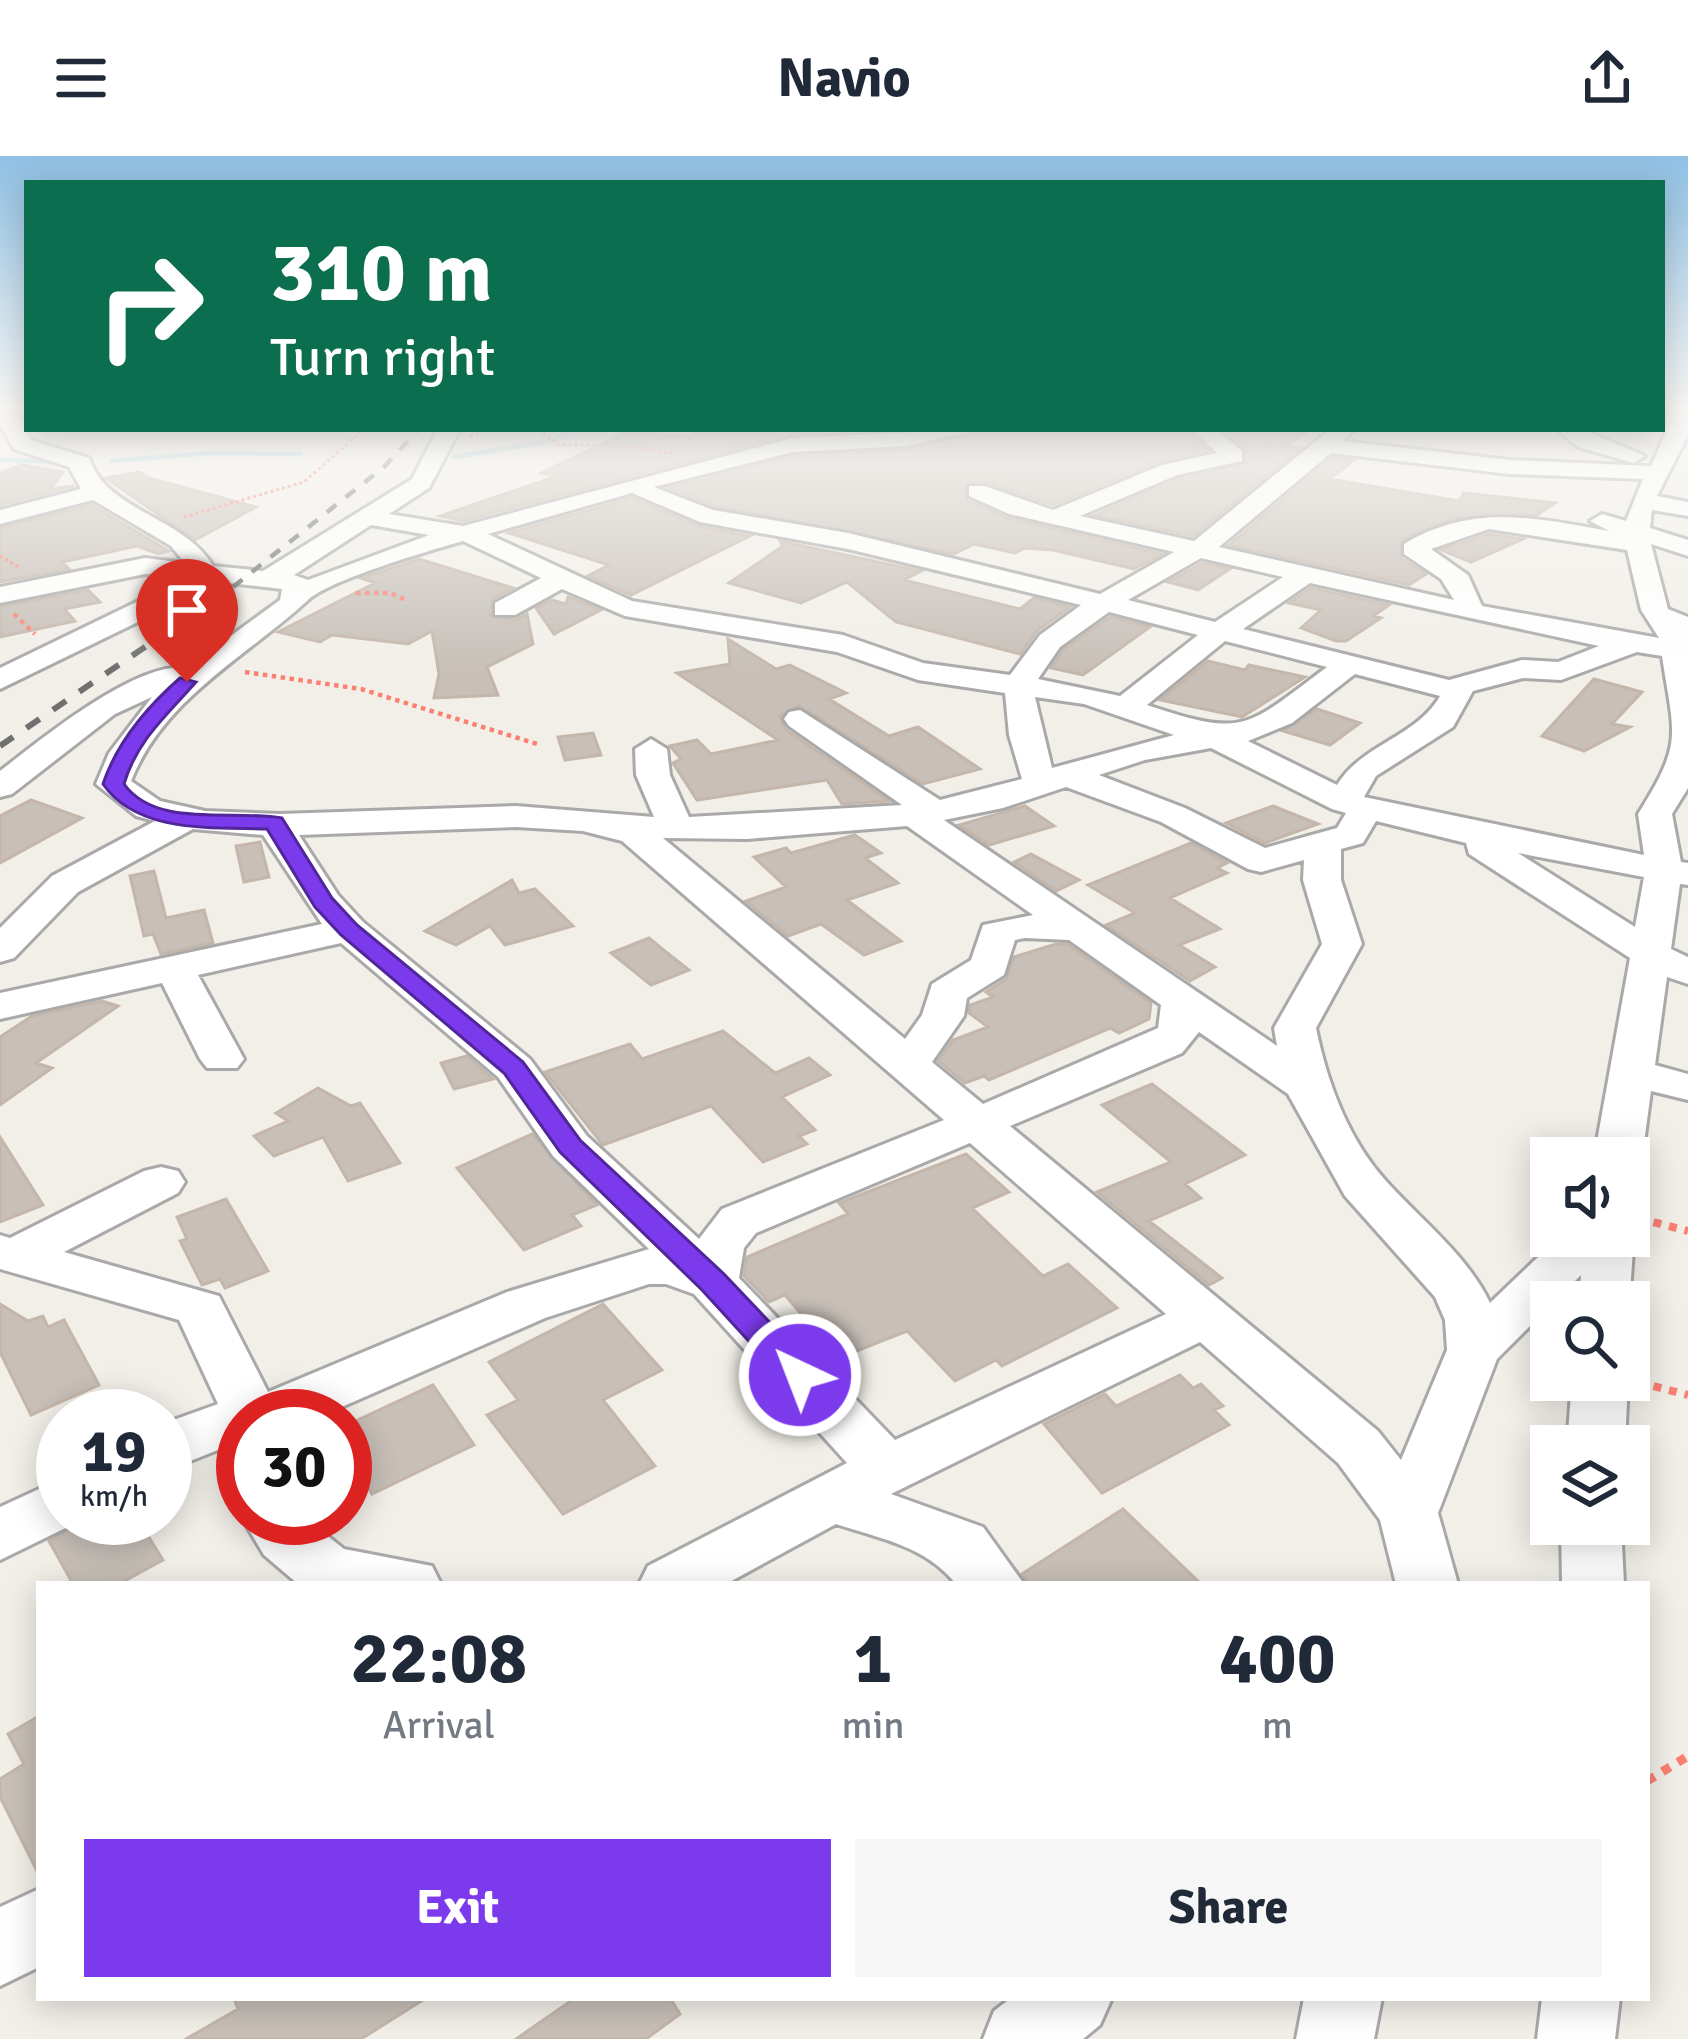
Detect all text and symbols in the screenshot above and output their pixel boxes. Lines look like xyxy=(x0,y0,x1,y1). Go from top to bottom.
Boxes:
icon: menu xyxy=(48,45,114,111)
text: Navio xyxy=(777,45,911,112)
icon: share xyxy=(1574,45,1640,111)
text: 310 m xyxy=(270,221,492,325)
icon: right xyxy=(72,228,228,384)
text: Turn right xyxy=(270,324,495,391)
pin xyxy=(136,559,238,682)
icon: arrive xyxy=(154,577,220,643)
map controls xyxy=(1530,1137,1650,1545)
button: sound xyxy=(1530,1137,1650,1257)
button: search xyxy=(1530,1281,1650,1401)
position arrow xyxy=(737,1312,863,1438)
speed limit sign: 30 xyxy=(216,1389,372,1545)
text: 19 xyxy=(82,1415,146,1489)
button: layers xyxy=(1530,1425,1650,1545)
text: km/h xyxy=(80,1478,148,1515)
text: 22:08 xyxy=(350,1614,527,1703)
text: 1 xyxy=(854,1614,892,1703)
text: 400 xyxy=(1219,1614,1336,1703)
text: Arrival xyxy=(383,1701,495,1749)
text: min xyxy=(842,1701,905,1749)
text: m xyxy=(1262,1701,1293,1749)
button: Exit xyxy=(84,1839,831,1977)
button: Share xyxy=(855,1839,1602,1977)

